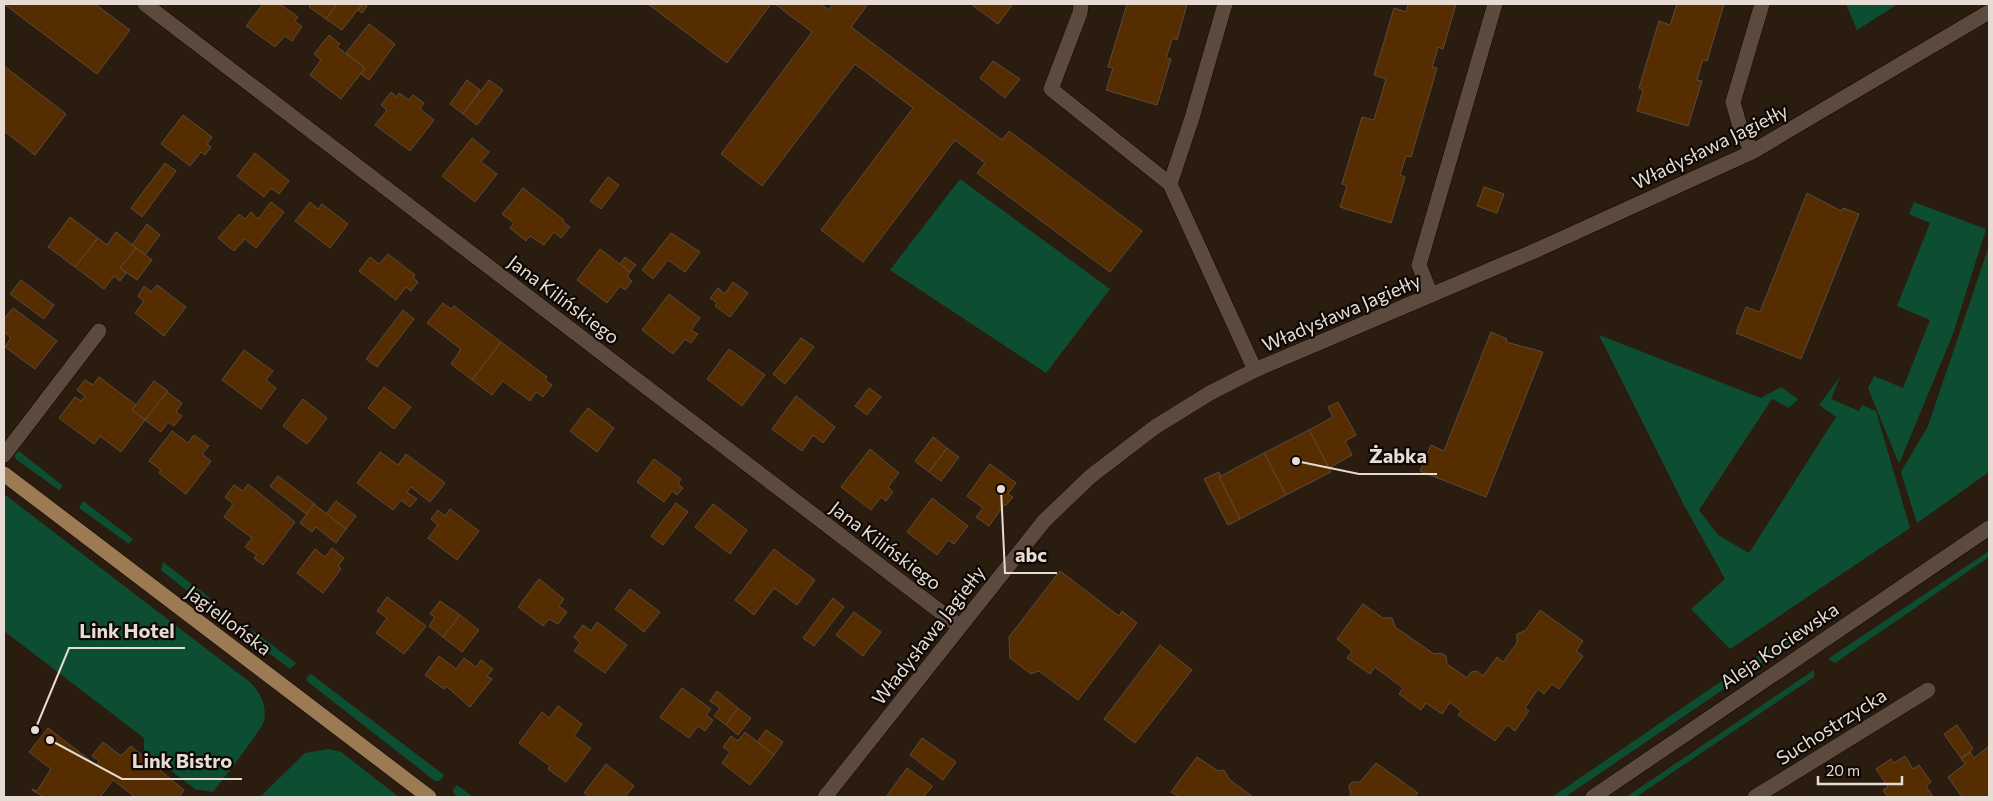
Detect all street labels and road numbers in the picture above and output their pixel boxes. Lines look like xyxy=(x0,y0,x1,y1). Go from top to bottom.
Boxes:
street label: Władysława Jagiełły xyxy=(1629,98,1792,194)
street label: Jana Kilińskiego xyxy=(504,250,624,348)
street label: Władysława Jagiełły xyxy=(1258,268,1424,356)
street label: Jana Kilińskiego xyxy=(826,496,946,594)
street label: Władysława Jagiełły xyxy=(867,561,990,709)
street label: Jagiellońska xyxy=(182,580,276,660)
street label: Aleja Kociewska xyxy=(1715,597,1843,693)
street label: Suchostrzycka xyxy=(1772,683,1890,769)

